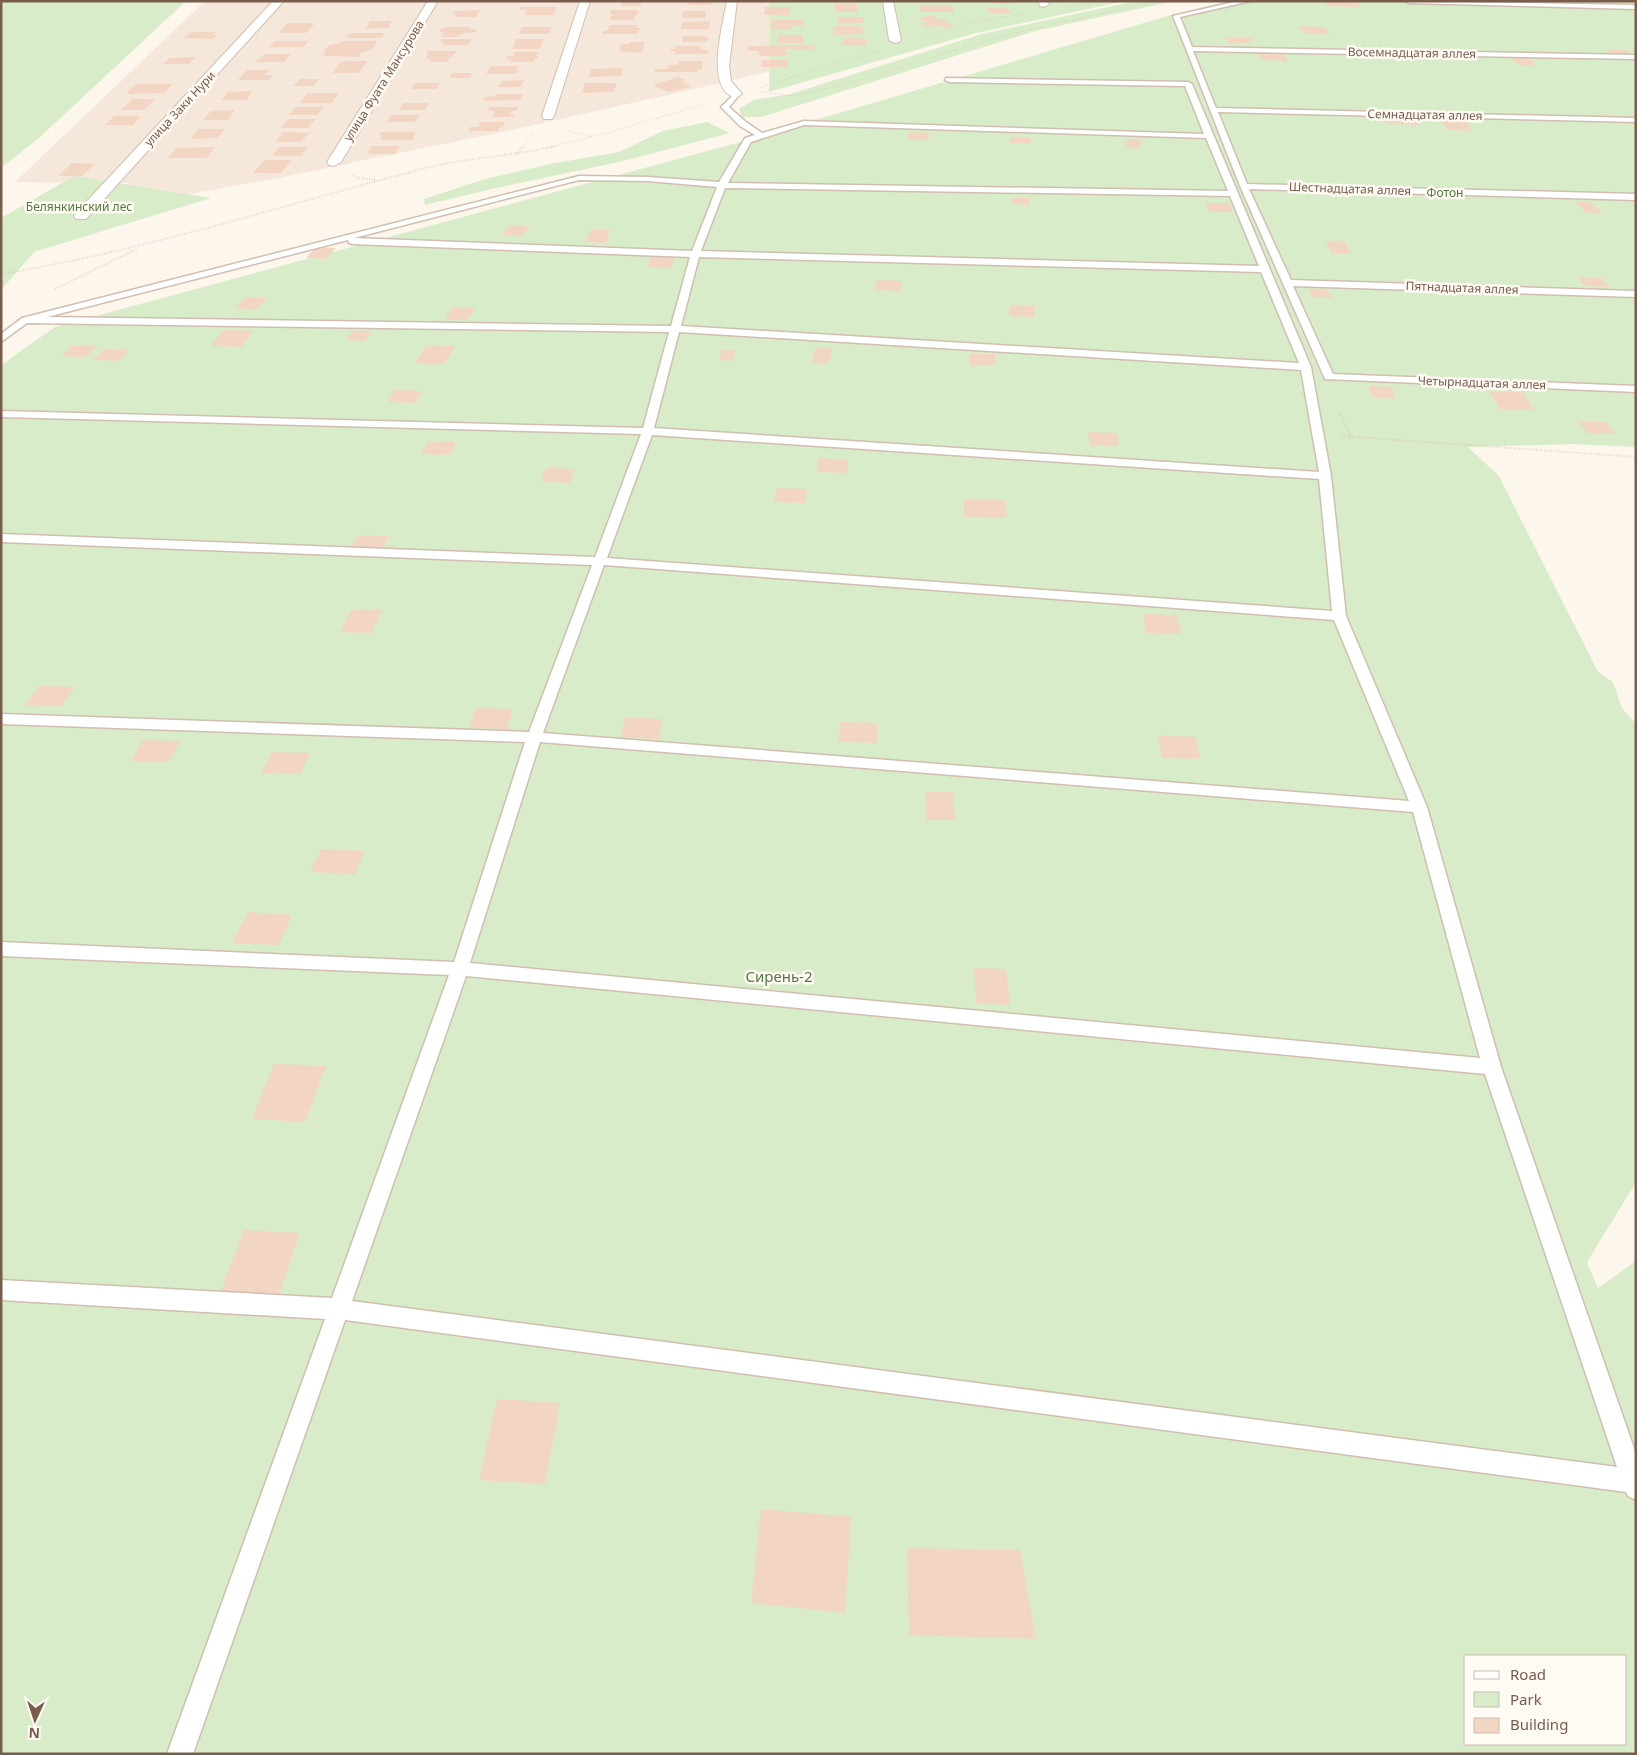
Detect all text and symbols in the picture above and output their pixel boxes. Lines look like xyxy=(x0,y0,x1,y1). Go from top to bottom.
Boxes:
street label: улица Фуата Мансурова xyxy=(339,17,428,144)
street label: Восемнадцатая аллея xyxy=(1348,43,1476,62)
street label: улица Заки Нури xyxy=(140,67,219,150)
street label: Семнадцатая аллея xyxy=(1367,105,1483,124)
street label: Шестнадцатая аллея xyxy=(1289,178,1411,199)
park label: Фотон xyxy=(1427,184,1463,201)
park label: Белянкинский лес xyxy=(26,198,132,215)
street label: Пятнадцатая аллея xyxy=(1405,277,1519,298)
street label: Четырнадцатая аллея xyxy=(1418,372,1546,393)
park label: Сирень-2 xyxy=(745,966,813,986)
legend xyxy=(1464,1655,1627,1745)
text: Road xyxy=(1510,1664,1546,1684)
text: Park xyxy=(1510,1689,1542,1709)
north arrow xyxy=(10,1695,60,1745)
text: Building xyxy=(1510,1714,1568,1734)
text: N xyxy=(28,1724,40,1743)

